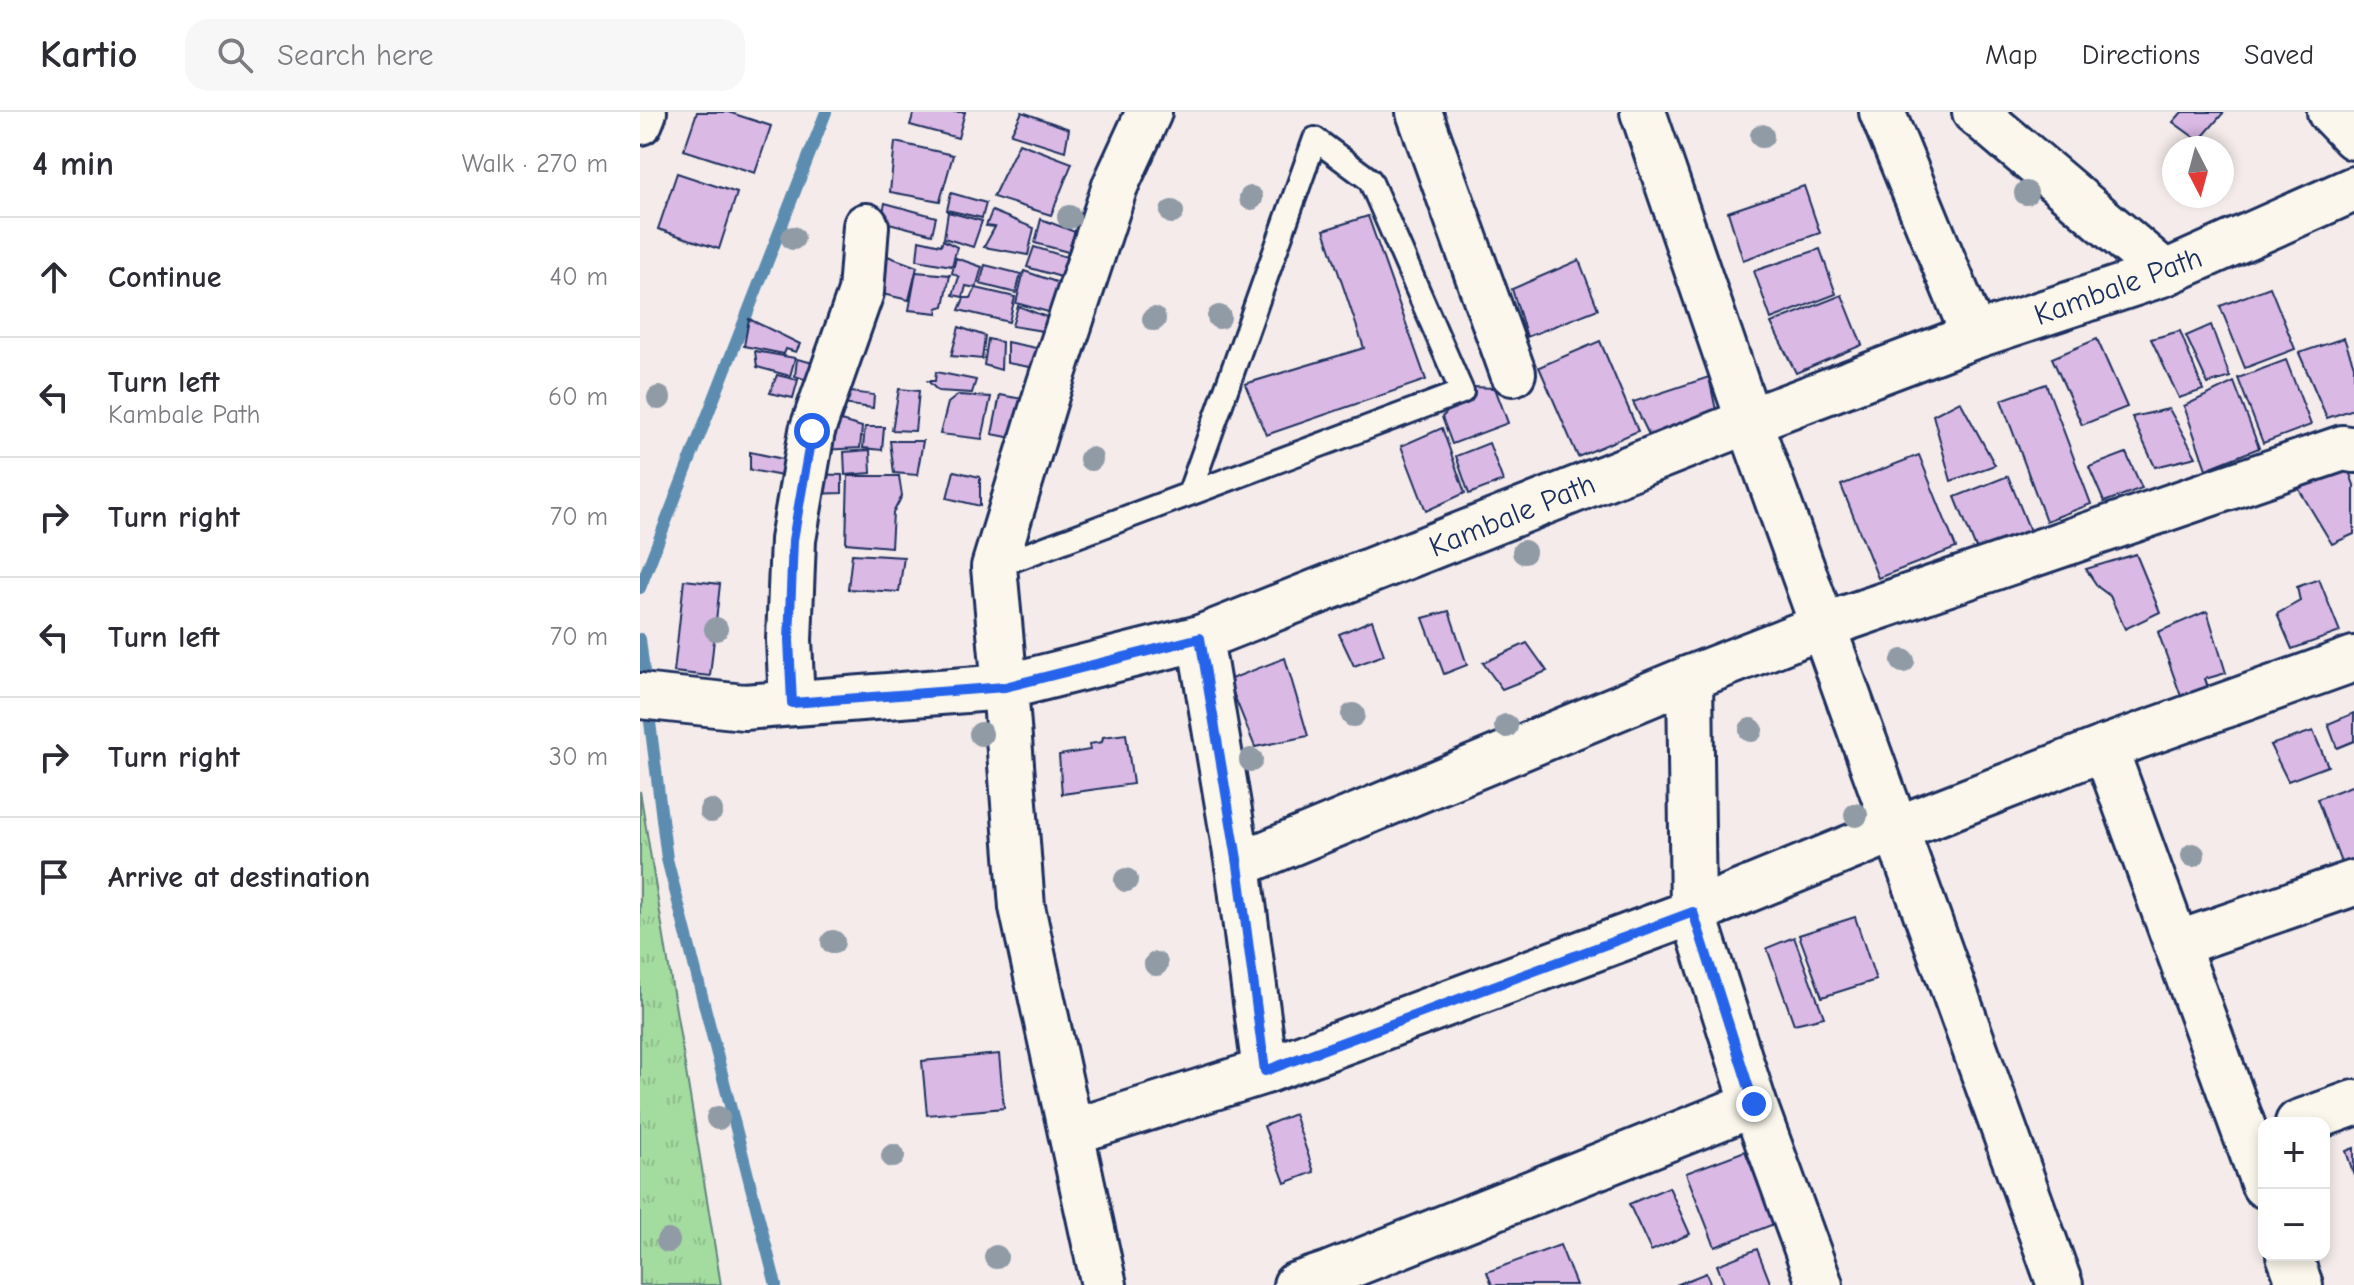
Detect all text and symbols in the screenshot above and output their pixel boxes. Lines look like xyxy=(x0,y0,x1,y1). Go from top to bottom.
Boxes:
search box xyxy=(185,19,745,91)
text: Kartio xyxy=(40,33,137,77)
icon: search xyxy=(213,33,257,77)
text: Search here xyxy=(277,38,433,73)
text: Map xyxy=(1985,39,2038,71)
text: Directions xyxy=(2082,39,2200,71)
text: Saved xyxy=(2244,39,2314,71)
north arrow xyxy=(2162,136,2234,208)
text: 4 min xyxy=(32,144,114,184)
text: Walk · 270 m xyxy=(462,149,608,179)
street label: Kambale Path xyxy=(2030,240,2207,333)
icon: ahead xyxy=(32,255,76,299)
text: Continue xyxy=(108,260,222,295)
text: 40 m xyxy=(549,262,608,292)
text: Turn left xyxy=(108,365,220,400)
icon: left xyxy=(32,375,76,419)
text: 60 m xyxy=(548,382,608,412)
text: Kambale Path xyxy=(108,400,260,430)
route start xyxy=(794,413,830,449)
street label: Kambale Path xyxy=(1424,466,1600,565)
icon: right xyxy=(32,495,76,539)
text: Turn right xyxy=(108,500,240,535)
text: 70 m xyxy=(550,502,608,532)
icon: left xyxy=(32,615,76,659)
text: Turn left xyxy=(108,620,220,655)
text: 70 m xyxy=(550,622,608,652)
icon: right xyxy=(32,735,76,779)
text: Turn right xyxy=(108,740,240,775)
text: 30 m xyxy=(549,742,608,772)
icon: arrive xyxy=(32,855,76,899)
text: Arrive at destination xyxy=(108,860,370,895)
route end xyxy=(1736,1086,1772,1122)
map controls xyxy=(2258,1117,2330,1261)
button: + xyxy=(2258,1117,2330,1189)
button: − xyxy=(2258,1189,2330,1261)

